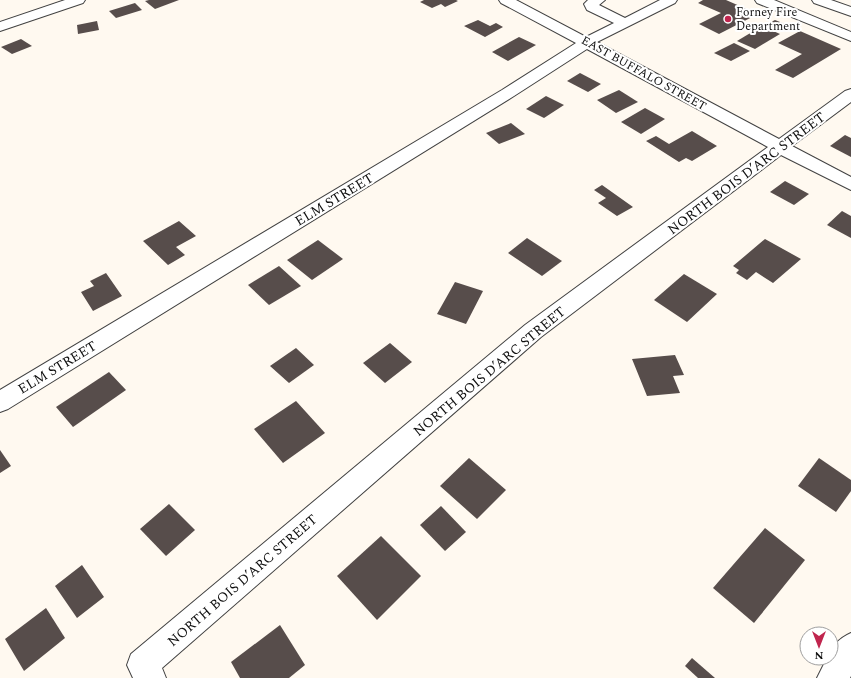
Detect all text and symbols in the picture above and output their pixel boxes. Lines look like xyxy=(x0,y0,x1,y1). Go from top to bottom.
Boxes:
place label: Forney Fire Department xyxy=(736,3,800,36)
marker: Forney Fire Department xyxy=(723,14,733,24)
street label: EAST BUFFALO STREET xyxy=(578,31,710,116)
street label: NORTH BOIS D’ARC STREET xyxy=(663,107,830,240)
street label: ELM STREET xyxy=(291,168,378,231)
street label: NORTH BOIS D’ARC STREET xyxy=(409,301,570,441)
street label: ELM STREET xyxy=(14,336,101,399)
street label: NORTH BOIS D’ARC STREET xyxy=(163,509,322,652)
north arrow xyxy=(799,626,839,666)
text: N xyxy=(814,647,823,664)

